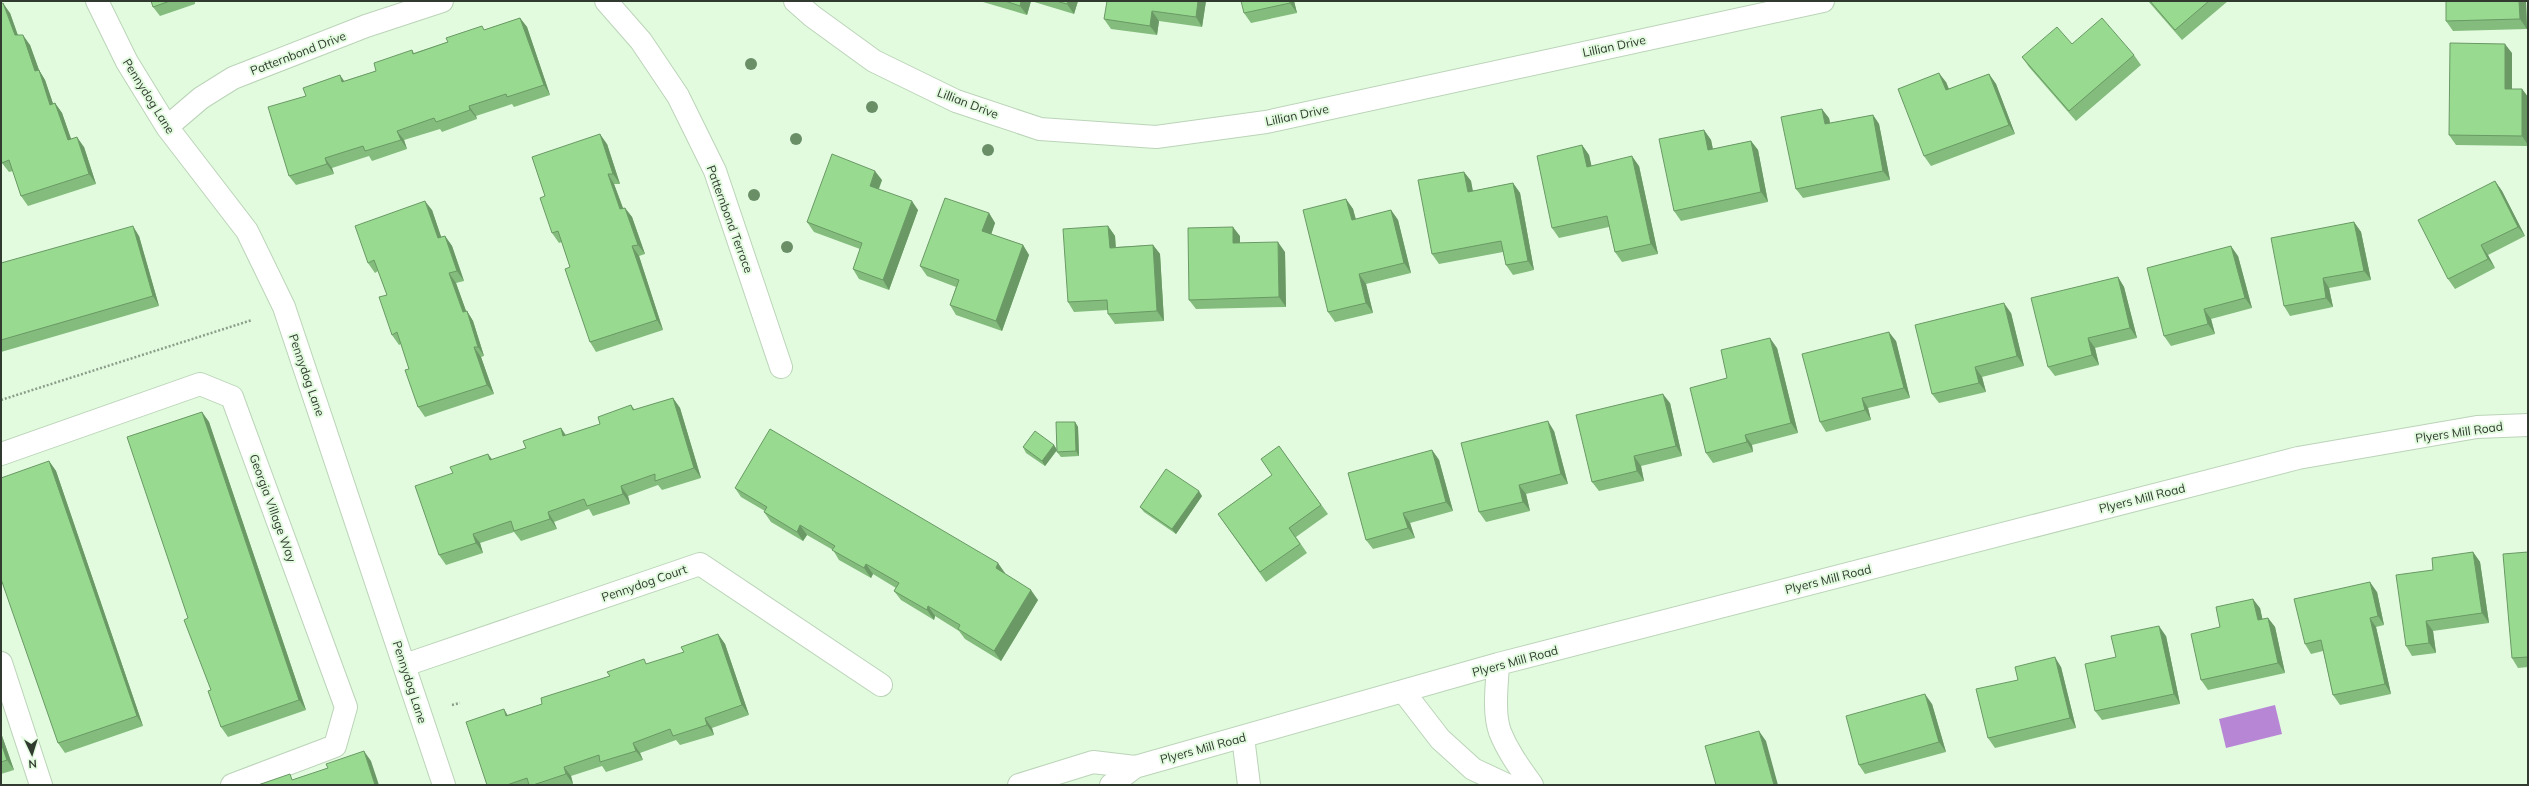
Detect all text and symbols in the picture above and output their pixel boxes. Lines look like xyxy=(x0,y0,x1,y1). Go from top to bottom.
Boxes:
street label: Patternbond Drive xyxy=(248,28,348,78)
street label: Lillian Drive xyxy=(1581,32,1647,60)
street label: Pennydog Lane xyxy=(120,56,178,136)
street label: Lillian Drive xyxy=(935,84,1001,122)
street label: Lillian Drive xyxy=(1264,101,1330,129)
street label: Patternbond Terrace xyxy=(704,163,756,275)
street label: Pennydog Lane xyxy=(286,332,328,418)
street label: Plyers Mill Road xyxy=(2414,418,2504,446)
street label: Georgia Village Way xyxy=(246,452,300,565)
street label: Plyers Mill Road xyxy=(2097,480,2187,516)
street label: Pennydog Court xyxy=(599,561,689,605)
street label: Plyers Mill Road xyxy=(1783,561,1873,597)
street label: Pennydog Lane xyxy=(390,639,430,725)
street label: Plyers Mill Road xyxy=(1470,642,1560,680)
street label: Plyers Mill Road xyxy=(1158,729,1248,767)
north arrow xyxy=(12,734,52,774)
text: N xyxy=(28,757,37,771)

